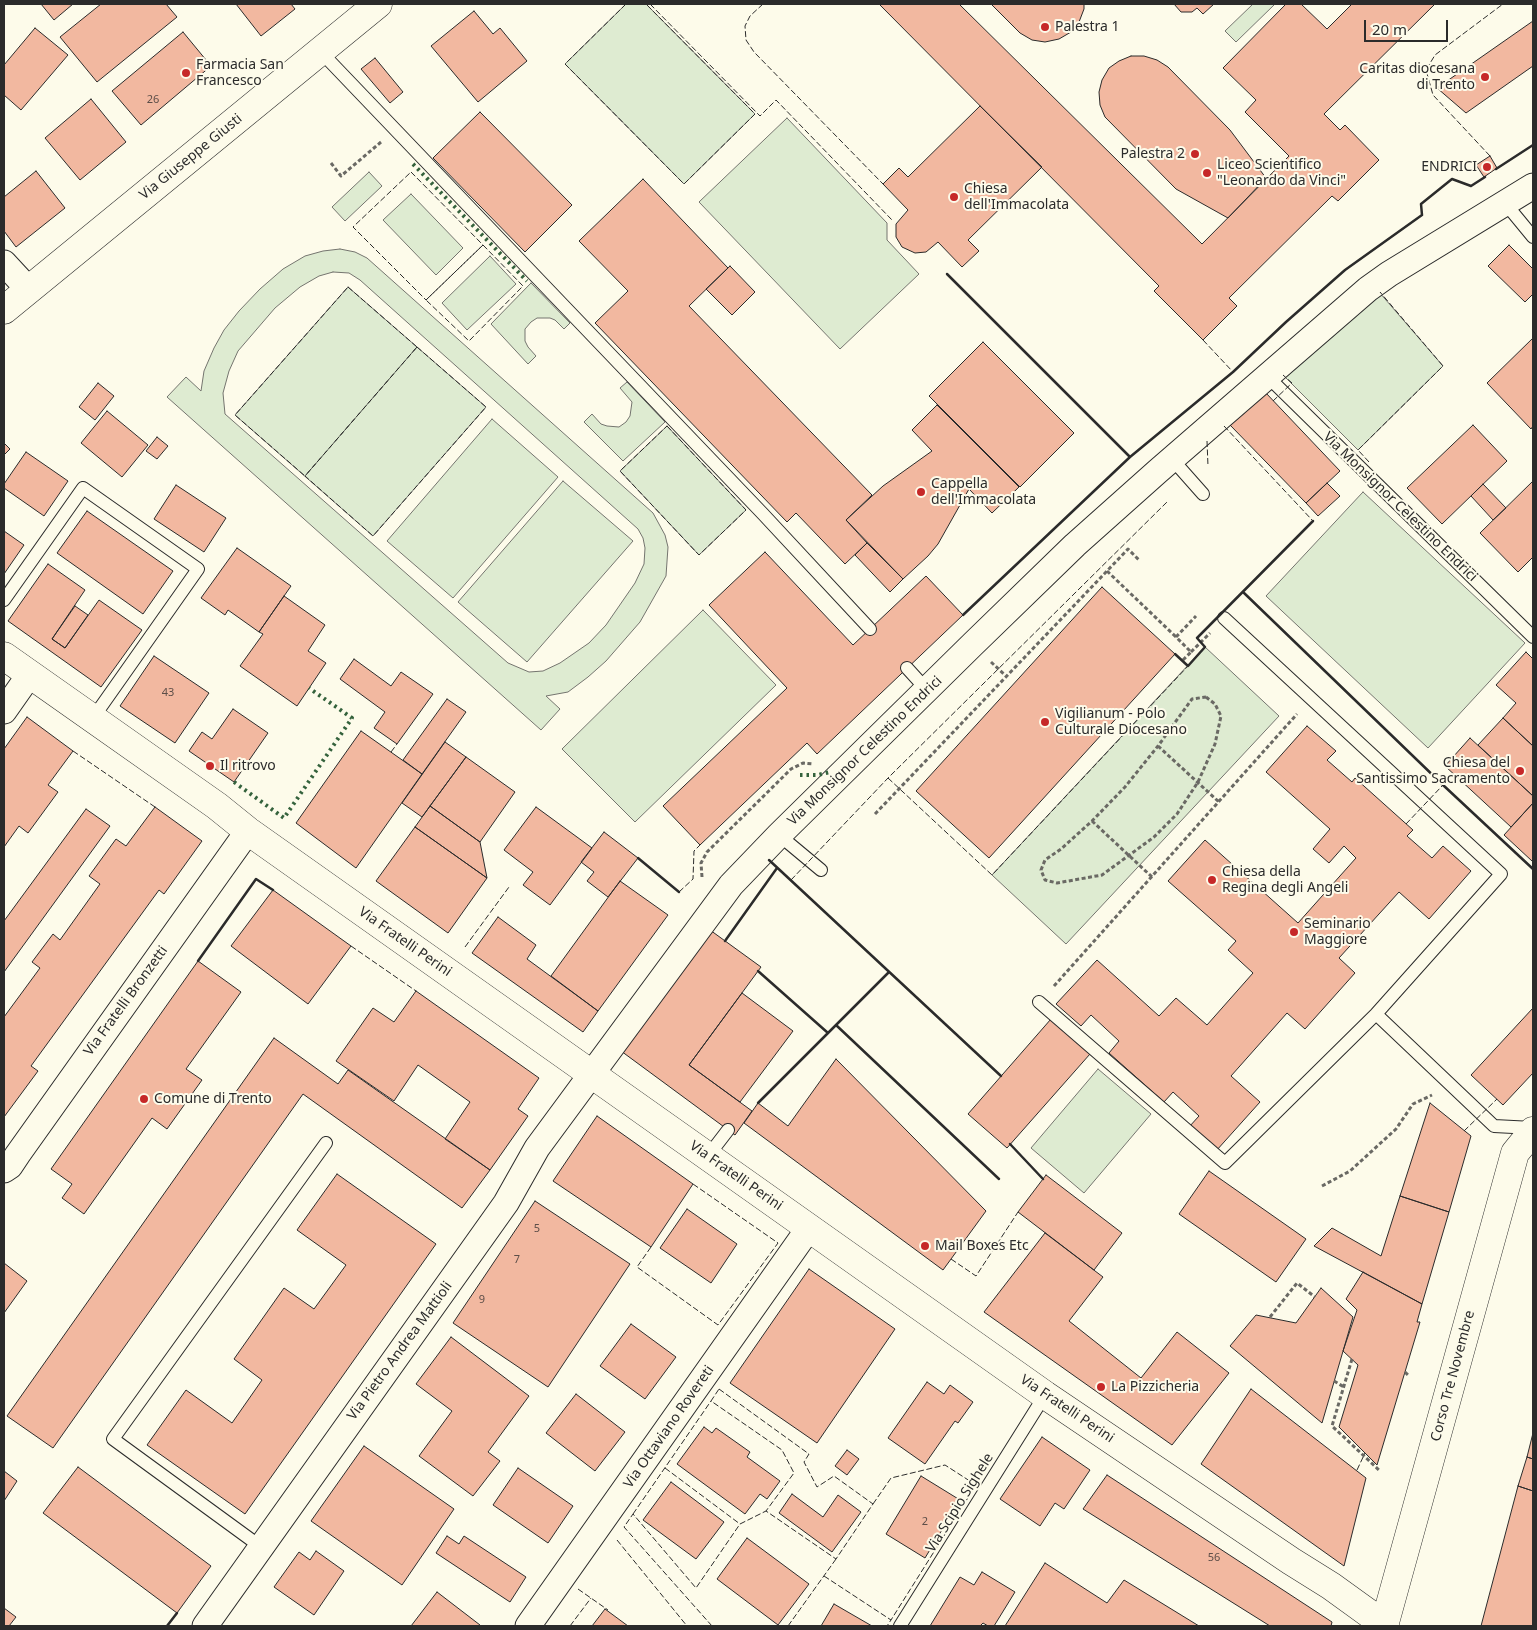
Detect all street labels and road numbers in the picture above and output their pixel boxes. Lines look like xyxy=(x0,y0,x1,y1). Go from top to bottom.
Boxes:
street label: Via Giuseppe Giusti xyxy=(136,110,246,204)
street label: Via Monsignor Celestino Endrici xyxy=(1319,429,1481,585)
street label: Via Monsignor Celestino Endrici xyxy=(784,673,946,829)
street label: Via Fratelli Perini xyxy=(355,904,455,980)
street label: Via Fratelli Bronzetti xyxy=(81,943,171,1059)
street label: Via Fratelli Perini xyxy=(686,1138,786,1214)
street label: Via Pietro Andrea Mattioli xyxy=(344,1278,456,1424)
street label: Corso Tre Novembre xyxy=(1427,1309,1479,1443)
street label: Via Ottaviano Rovereti xyxy=(620,1363,718,1491)
street label: Via Fratelli Perini xyxy=(1017,1371,1117,1447)
street label: Via Scipio Sighele xyxy=(923,1450,997,1556)

